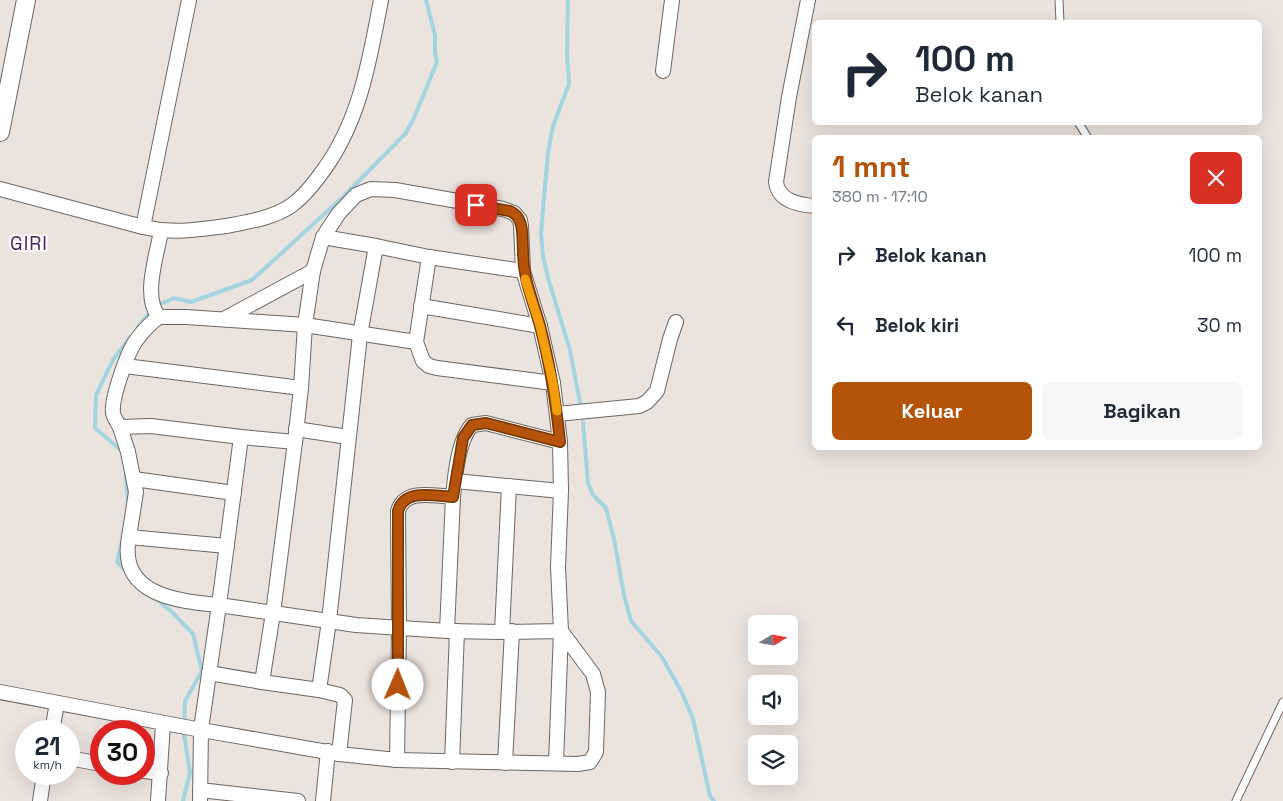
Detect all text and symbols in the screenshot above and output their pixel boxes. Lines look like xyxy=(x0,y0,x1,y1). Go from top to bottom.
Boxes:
text: 100 m xyxy=(915,37,1015,81)
icon: right xyxy=(832,40,897,105)
text: Belok kanan xyxy=(915,80,1043,108)
text: 1 mnt xyxy=(832,147,911,186)
button: close xyxy=(1190,152,1242,204)
pin xyxy=(455,184,497,226)
text: 380 m · 17:10 xyxy=(832,186,928,207)
icon: arrive xyxy=(462,191,490,219)
district label: GIRI xyxy=(10,231,48,256)
icon: right xyxy=(832,241,860,269)
text: Belok kanan xyxy=(875,243,987,268)
text: 100 m xyxy=(1188,243,1242,268)
icon: left xyxy=(832,311,860,339)
text: Belok kiri xyxy=(875,313,959,338)
text: 30 m xyxy=(1197,313,1242,338)
button: Keluar xyxy=(832,382,1032,440)
button: Bagikan xyxy=(1042,382,1242,440)
north arrow xyxy=(748,615,798,665)
map controls xyxy=(748,615,798,785)
position arrow xyxy=(371,658,423,710)
button: sound xyxy=(748,675,798,725)
speed limit sign: 30 xyxy=(90,720,155,785)
text: 21 xyxy=(34,730,61,762)
button: layers xyxy=(748,735,798,785)
text: km/h xyxy=(33,757,62,773)

